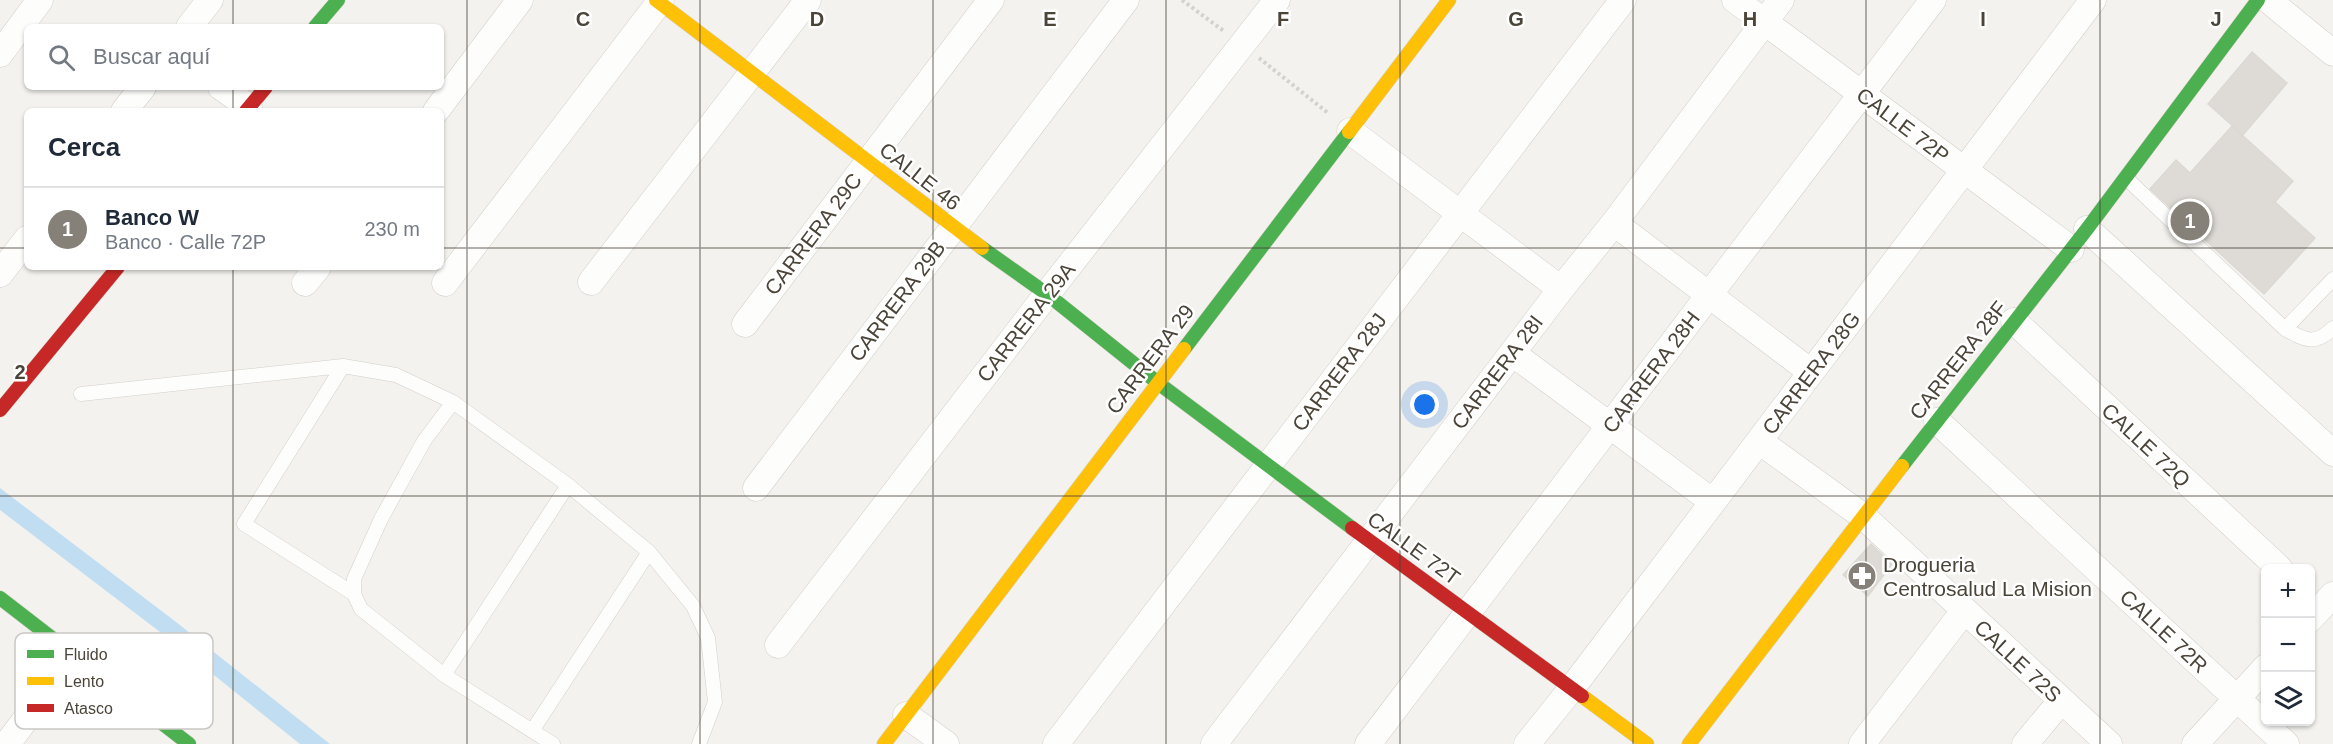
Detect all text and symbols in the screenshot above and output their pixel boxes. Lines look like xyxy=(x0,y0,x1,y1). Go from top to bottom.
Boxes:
text: C xyxy=(576,8,590,30)
text: D xyxy=(810,8,824,30)
text: E xyxy=(1043,8,1057,30)
text: F xyxy=(1277,8,1289,30)
text: G xyxy=(1508,8,1524,30)
text: H xyxy=(1743,8,1757,30)
text: I xyxy=(1980,8,1986,30)
text: J xyxy=(2210,8,2222,30)
search box xyxy=(24,24,444,90)
icon: search xyxy=(45,41,78,74)
text: Buscar aquí xyxy=(93,44,210,69)
street label: CALLE 72P xyxy=(1852,83,1954,167)
text: Cerca xyxy=(48,132,120,162)
street label: CALLE 46 xyxy=(875,137,965,215)
street label: CARRERA 29C xyxy=(760,169,866,299)
pin: 1 xyxy=(2170,198,2210,244)
text: Banco W xyxy=(105,205,199,230)
text: 1 xyxy=(62,218,73,240)
text: 230 m xyxy=(364,218,420,240)
text: Banco · Calle 72P xyxy=(105,231,266,253)
street label: CARRERA 29B xyxy=(844,236,950,366)
street label: CARRERA 29A xyxy=(972,258,1080,386)
street label: CARRERA 28F xyxy=(1905,296,2011,424)
street label: CARRERA 29 xyxy=(1101,300,1199,418)
street label: CARRERA 28H xyxy=(1598,307,1704,437)
street label: CARRERA 28G xyxy=(1758,307,1864,439)
street label: CARRERA 28J xyxy=(1287,309,1391,435)
street label: CARRERA 28I xyxy=(1447,311,1547,433)
text: 2 xyxy=(14,361,26,383)
your location xyxy=(1410,390,1439,419)
street label: CALLE 72Q xyxy=(2097,398,2195,492)
street label: CALLE 72T xyxy=(1363,507,1465,589)
place label: Drogueria Centrosalud La Mision xyxy=(1883,553,2092,600)
pharmacy icon: Drogueria Centrosalud La Mision xyxy=(1846,560,1878,592)
map controls xyxy=(2261,564,2315,726)
button: + xyxy=(2261,564,2315,618)
street label: CALLE 72R xyxy=(2116,585,2212,677)
street label: CALLE 72S xyxy=(1970,615,2066,707)
button: − xyxy=(2261,618,2315,672)
legend xyxy=(15,633,213,729)
text: Fluido xyxy=(64,646,108,663)
button: layers xyxy=(2261,672,2315,726)
text: Lento xyxy=(64,673,104,690)
text: Atasco xyxy=(64,700,113,717)

